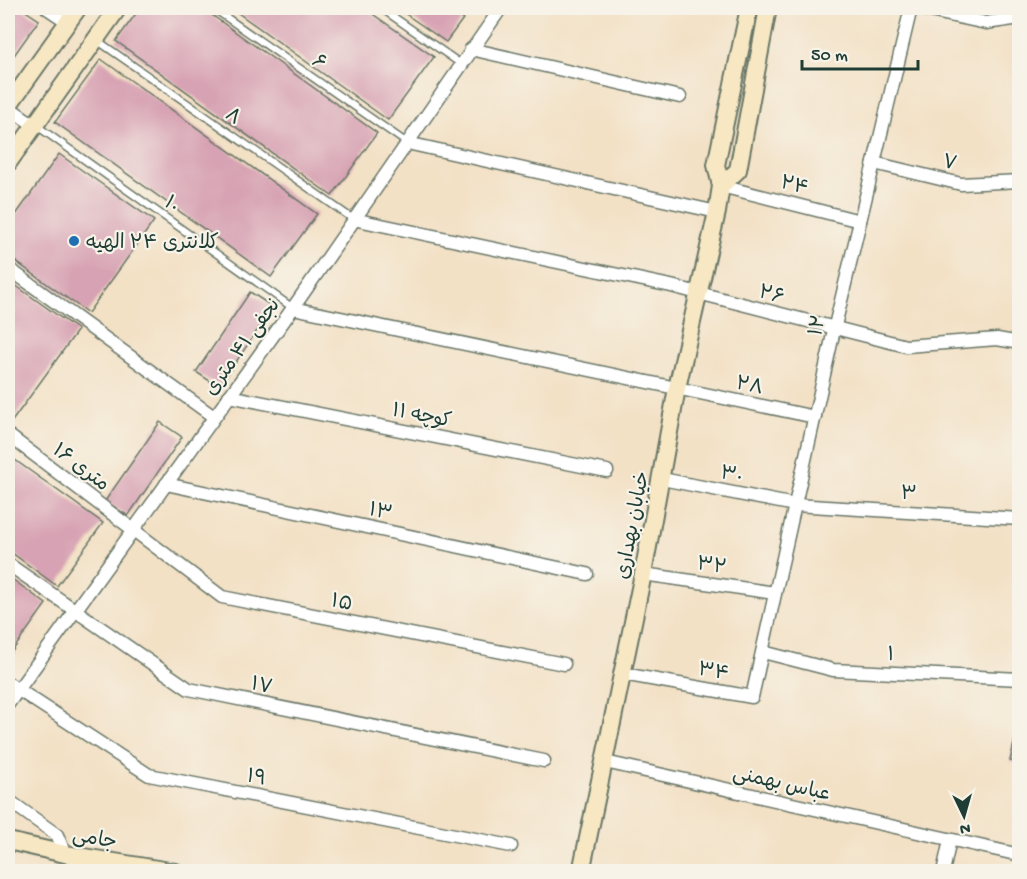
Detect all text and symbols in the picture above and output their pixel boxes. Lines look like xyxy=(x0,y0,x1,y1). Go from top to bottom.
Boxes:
scale bar xyxy=(802,33,918,71)
text: 50 m xyxy=(811,46,848,67)
street label: ۶ xyxy=(306,51,330,77)
street label: ۸ xyxy=(220,104,244,131)
street label: ۷ xyxy=(940,152,959,177)
street label: ۲۴ xyxy=(778,173,811,202)
street label: ۱۰ xyxy=(159,192,183,219)
place label: کلانتری ۲۴ الهیه xyxy=(86,232,219,256)
marker: کلانتری ۲۴ الهیه xyxy=(67,234,81,248)
street label: ۲۶ xyxy=(756,282,786,311)
street label: نجفی ۴۱ متری xyxy=(201,295,287,401)
street label: ۱۲ xyxy=(806,313,833,338)
street label: ۲۸ xyxy=(733,373,765,402)
street label: کوچه ۱۱ xyxy=(390,399,453,434)
street label: ۱۶ متری xyxy=(47,440,113,498)
street label: ۳۰ xyxy=(718,463,745,490)
street label: خیابان بهداری xyxy=(612,470,656,582)
street label: ۳ xyxy=(900,483,918,508)
street label: ۱۳ xyxy=(366,500,394,527)
street label: ۳۲ xyxy=(695,554,728,581)
street label: ۱۵ xyxy=(329,591,354,618)
street label: ۱ xyxy=(887,645,895,668)
street label: ۳۴ xyxy=(696,659,731,687)
street label: ۱۷ xyxy=(249,674,274,701)
street label: عباس بهمنی xyxy=(730,762,832,808)
street label: ۱۹ xyxy=(244,766,268,793)
north arrow xyxy=(934,786,994,846)
text: N xyxy=(958,818,971,837)
street label: جامی xyxy=(70,824,119,856)

